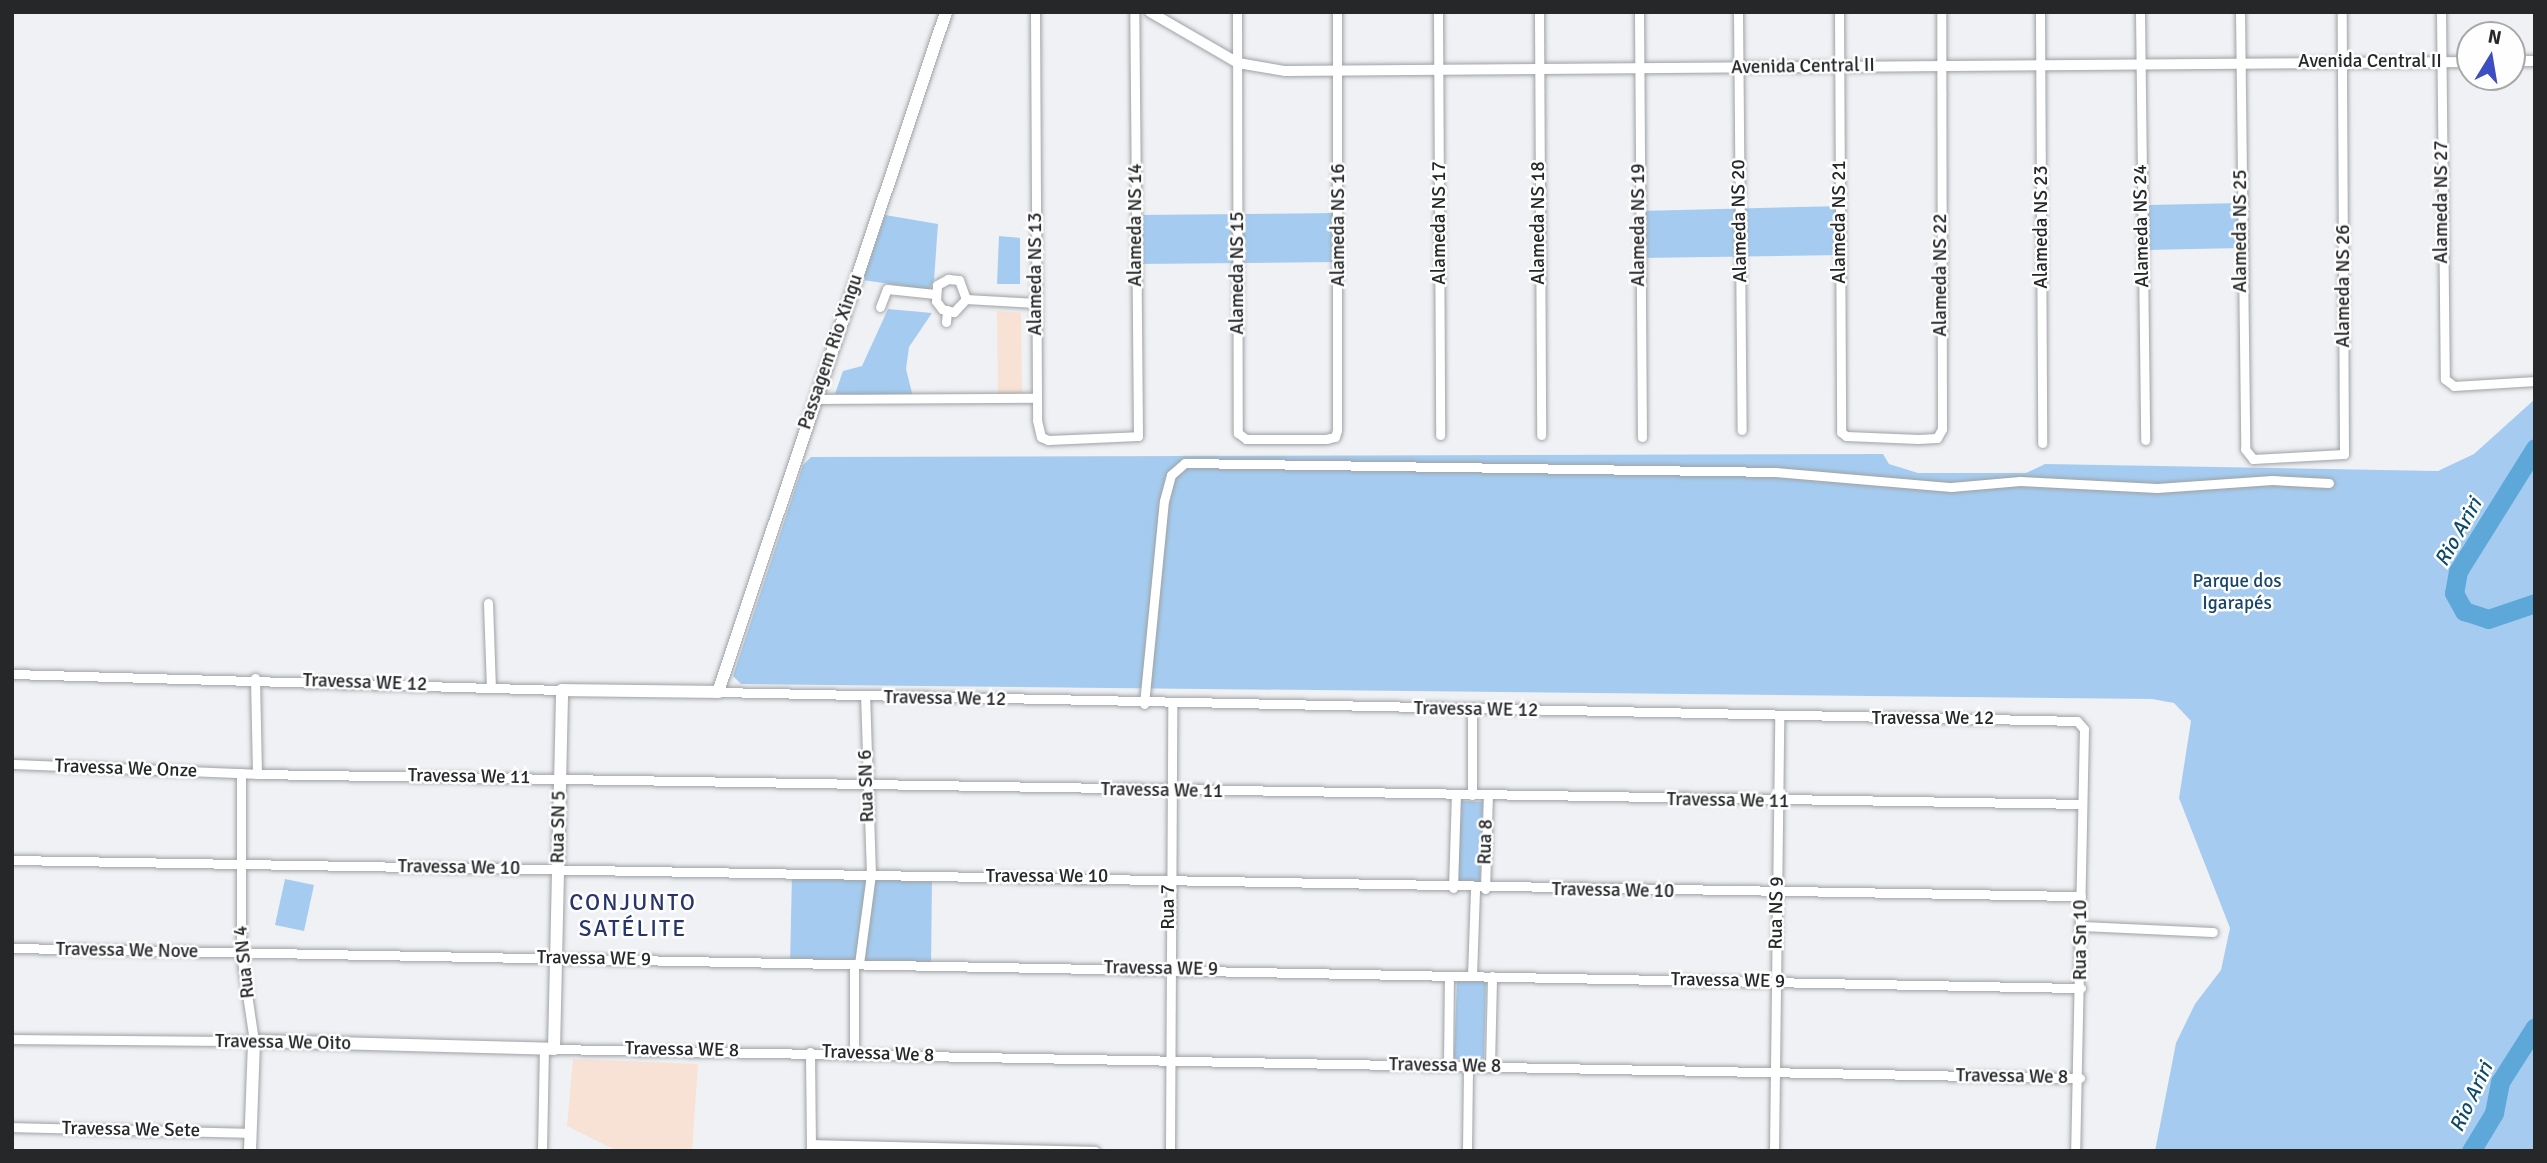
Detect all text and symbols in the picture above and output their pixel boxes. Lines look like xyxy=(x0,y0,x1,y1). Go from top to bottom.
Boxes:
north arrow xyxy=(2456,21,2526,91)
text: N xyxy=(2486,24,2503,50)
street label: Avenida Central II xyxy=(2298,51,2442,73)
street label: Avenida Central II xyxy=(1731,54,1875,80)
street label: Alameda NS 27 xyxy=(2431,140,2453,264)
street label: Alameda NS 20 xyxy=(1728,159,1752,283)
street label: Alameda NS 21 xyxy=(1829,160,1851,284)
street label: Alameda NS 17 xyxy=(1429,161,1451,285)
street label: Alameda NS 18 xyxy=(1528,161,1550,285)
street label: Alameda NS 14 xyxy=(1125,163,1147,287)
street label: Alameda NS 16 xyxy=(1328,163,1350,287)
street label: Alameda NS 19 xyxy=(1628,163,1650,287)
street label: Alameda NS 24 xyxy=(2130,164,2154,288)
street label: Alameda NS 23 xyxy=(2031,165,2053,289)
street label: Alameda NS 25 xyxy=(2230,169,2252,293)
street label: Alameda NS 15 xyxy=(1227,211,1249,335)
street label: Alameda NS 13 xyxy=(1025,212,1047,336)
street label: Alameda NS 22 xyxy=(1930,213,1952,337)
street label: Alameda NS 26 xyxy=(2333,224,2355,348)
street label: Passagem Rio Xingu xyxy=(794,271,868,433)
water label: Rio Ariri xyxy=(2429,493,2487,571)
park label: Parque dos Igarapés xyxy=(2192,571,2282,615)
street label: Travessa WE 12 xyxy=(302,669,428,697)
street label: Travessa We 12 xyxy=(884,687,1006,711)
street label: Travessa WE 12 xyxy=(1414,698,1538,722)
street label: Travessa We 12 xyxy=(1872,708,1994,730)
street label: Rua SN 6 xyxy=(854,749,880,823)
street label: Travessa We Onze xyxy=(54,755,198,783)
street label: Travessa We 11 xyxy=(408,765,530,789)
street label: Travessa We 11 xyxy=(1101,779,1223,803)
street label: Travessa We 11 xyxy=(1667,789,1789,813)
street label: Rua SN 5 xyxy=(547,790,571,864)
street label: Rua 8 xyxy=(1474,819,1498,865)
street label: Travessa We 10 xyxy=(398,856,520,880)
street label: Travessa We 10 xyxy=(986,866,1108,888)
street label: Rua NS 9 xyxy=(1765,876,1789,950)
street label: Travessa We 10 xyxy=(1552,879,1674,903)
street label: Rua 7 xyxy=(1158,884,1180,930)
district label: CONJUNTO SATÉLITE xyxy=(570,889,696,943)
street label: Rua Sn 10 xyxy=(2070,900,2092,980)
street label: Rua SN 4 xyxy=(230,924,260,1000)
street label: Travessa We Nove xyxy=(56,938,198,964)
street label: Travessa WE 9 xyxy=(537,947,651,971)
street label: Travessa WE 9 xyxy=(1104,957,1218,981)
street label: Travessa WE 9 xyxy=(1671,969,1785,993)
street label: Travessa We Oito xyxy=(215,1030,351,1056)
street label: Travessa WE 8 xyxy=(625,1038,739,1062)
street label: Travessa We 8 xyxy=(821,1041,935,1067)
street label: Travessa We 8 xyxy=(1389,1054,1501,1078)
water label: Rio Ariri xyxy=(2444,1058,2498,1136)
street label: Travessa We 8 xyxy=(1956,1065,2068,1089)
street label: Travessa We Sete xyxy=(62,1117,200,1143)

